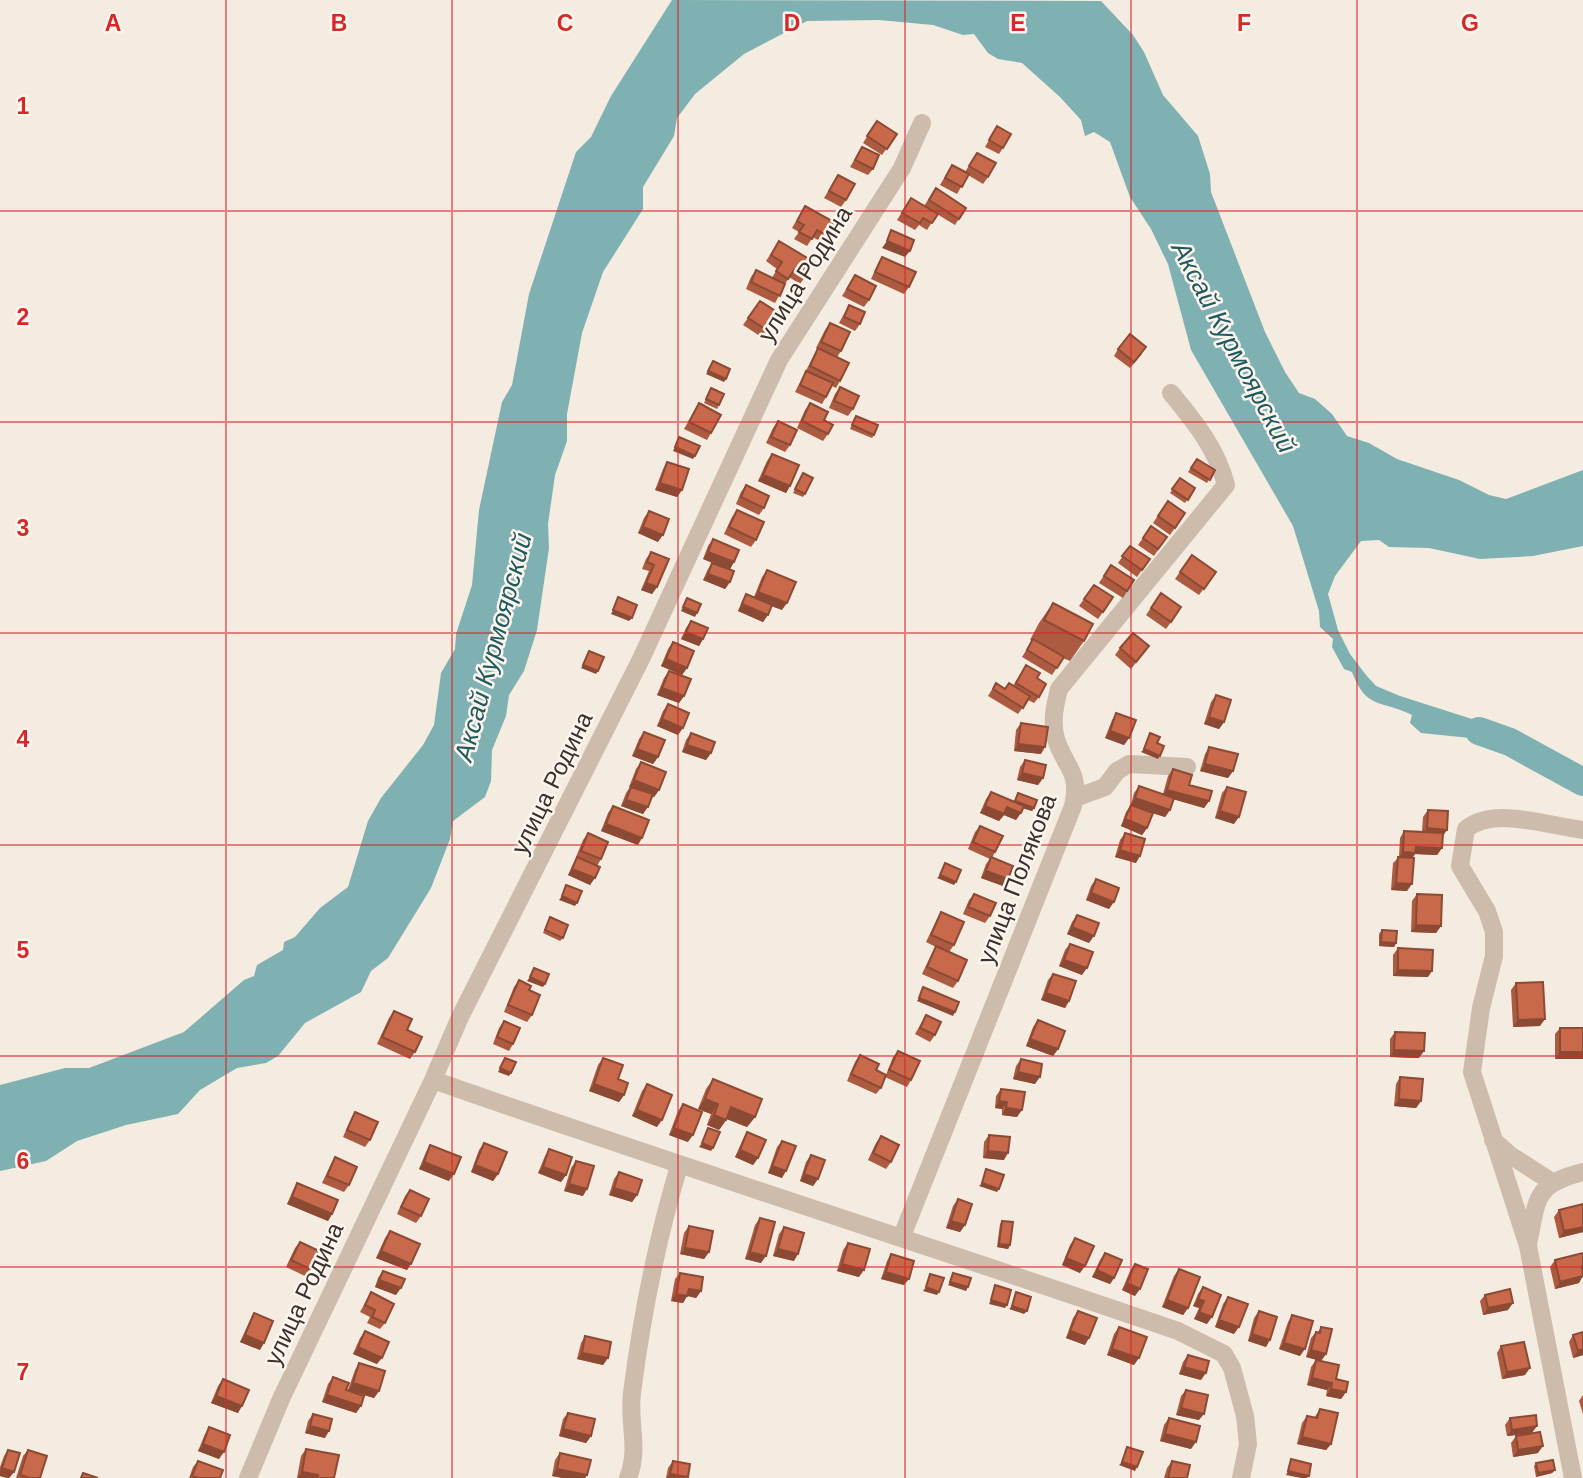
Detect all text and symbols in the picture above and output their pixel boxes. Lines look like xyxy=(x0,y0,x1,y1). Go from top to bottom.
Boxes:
text: A xyxy=(105,10,121,36)
text: B xyxy=(331,10,347,36)
text: C xyxy=(557,10,573,36)
text: D xyxy=(784,10,800,36)
text: E xyxy=(1010,10,1026,36)
text: F xyxy=(1237,10,1251,36)
text: G xyxy=(1461,10,1479,36)
text: 1 xyxy=(17,93,30,119)
street label: улица Родина xyxy=(752,201,857,346)
water label: Аксай Курмоярский xyxy=(1165,234,1302,458)
text: 2 xyxy=(17,304,29,330)
text: 3 xyxy=(17,515,29,541)
water label: Аксай Курмоярский xyxy=(448,530,538,766)
street label: улица Родина xyxy=(506,707,598,858)
text: 4 xyxy=(17,726,30,752)
street label: улица Полякова xyxy=(972,790,1062,968)
text: 5 xyxy=(17,937,30,963)
text: 6 xyxy=(17,1148,29,1174)
street label: улица Родина xyxy=(259,1218,349,1369)
text: 7 xyxy=(17,1359,29,1385)

